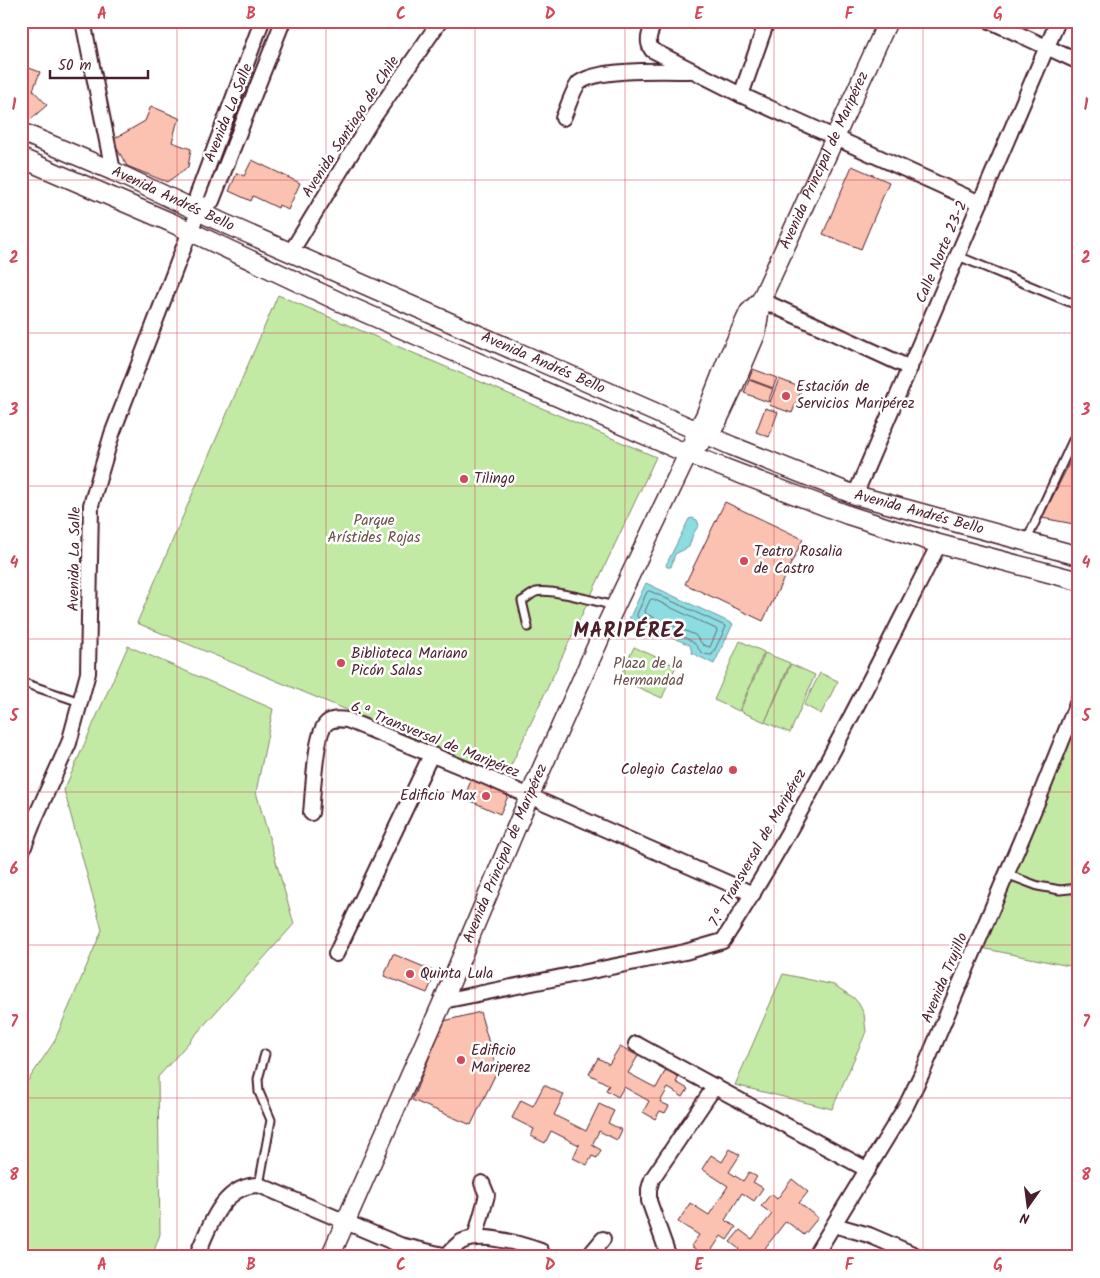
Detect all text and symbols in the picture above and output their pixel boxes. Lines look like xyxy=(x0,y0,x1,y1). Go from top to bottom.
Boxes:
text: A xyxy=(97,2,107,27)
text: B xyxy=(246,2,256,27)
text: C xyxy=(396,2,406,27)
text: D xyxy=(545,2,556,27)
text: E xyxy=(695,2,705,27)
text: F xyxy=(845,2,855,27)
text: G xyxy=(993,2,1003,27)
scale bar xyxy=(50,48,148,80)
street label: Avenida Santiago de Chile xyxy=(296,51,406,203)
text: 50 m xyxy=(58,54,92,78)
street label: Avenida La Salle xyxy=(198,60,260,166)
street label: Avenida Principal de Maripérez xyxy=(774,67,876,253)
text: 1 xyxy=(12,93,17,118)
text: 1 xyxy=(1084,93,1089,118)
street label: Avenida Andrés Bello xyxy=(107,160,238,238)
street label: Calle Norte 23-2 xyxy=(910,197,974,307)
text: 2 xyxy=(9,246,19,271)
text: 2 xyxy=(1081,246,1091,271)
street label: Avenida Andrés Bello xyxy=(477,325,609,401)
place label: Estación de Servicios Maripérez xyxy=(796,375,915,416)
marker: Estación de Servicios Maripérez xyxy=(780,390,792,402)
text: 3 xyxy=(9,398,19,423)
text: 3 xyxy=(1081,398,1091,423)
place label: Tilingo xyxy=(474,467,515,491)
marker: Tilingo xyxy=(458,473,470,485)
street label: Avenida Andrés Bello xyxy=(851,483,987,542)
street label: Avenida La Salle xyxy=(62,506,88,612)
park label: Parque Arístides Rojas xyxy=(328,509,421,550)
place label: Teatro Rosalia de Castro xyxy=(754,540,843,581)
text: 4 xyxy=(10,551,19,576)
text: 4 xyxy=(1082,551,1091,576)
marker: Teatro Rosalia de Castro xyxy=(738,555,750,567)
district label: MARIPÉREZ xyxy=(574,616,686,648)
place label: Biblioteca Mariano Picón Salas xyxy=(351,642,468,683)
park label: Plaza de la Hermandad xyxy=(613,652,684,693)
marker: Biblioteca Mariano Picón Salas xyxy=(335,657,347,669)
street label: 6.ª Transversal de Maripérez xyxy=(347,695,523,785)
text: 5 xyxy=(9,704,20,729)
text: 5 xyxy=(1081,704,1092,729)
place label: Colegio Castelao xyxy=(621,758,723,782)
street label: Avenida Principal de Maripérez xyxy=(457,760,555,947)
street label: 7.ª Transversal de Maripérez xyxy=(703,764,813,931)
marker: Colegio Castelao xyxy=(727,764,739,776)
place label: Edificio Max xyxy=(400,784,477,808)
marker: Edificio Max xyxy=(480,790,492,802)
text: 6 xyxy=(10,857,19,882)
text: 6 xyxy=(1082,857,1091,882)
street label: Avenida Trujillo xyxy=(915,929,975,1027)
place label: Quinta Lula xyxy=(420,962,493,986)
marker: Quinta Lula xyxy=(404,968,416,980)
text: 7 xyxy=(10,1010,18,1035)
text: 7 xyxy=(1082,1010,1090,1035)
place label: Edificio Mariperez xyxy=(471,1039,531,1080)
marker: Edificio Mariperez xyxy=(455,1054,467,1066)
text: 8 xyxy=(9,1163,19,1188)
text: 8 xyxy=(1081,1163,1091,1188)
north arrow xyxy=(1002,1180,1052,1230)
text: N xyxy=(1018,1206,1032,1229)
text: A xyxy=(97,1253,107,1278)
text: B xyxy=(246,1253,256,1278)
text: C xyxy=(396,1253,406,1278)
text: D xyxy=(545,1253,556,1278)
text: E xyxy=(695,1253,705,1278)
text: F xyxy=(845,1253,855,1278)
text: G xyxy=(993,1253,1003,1278)

